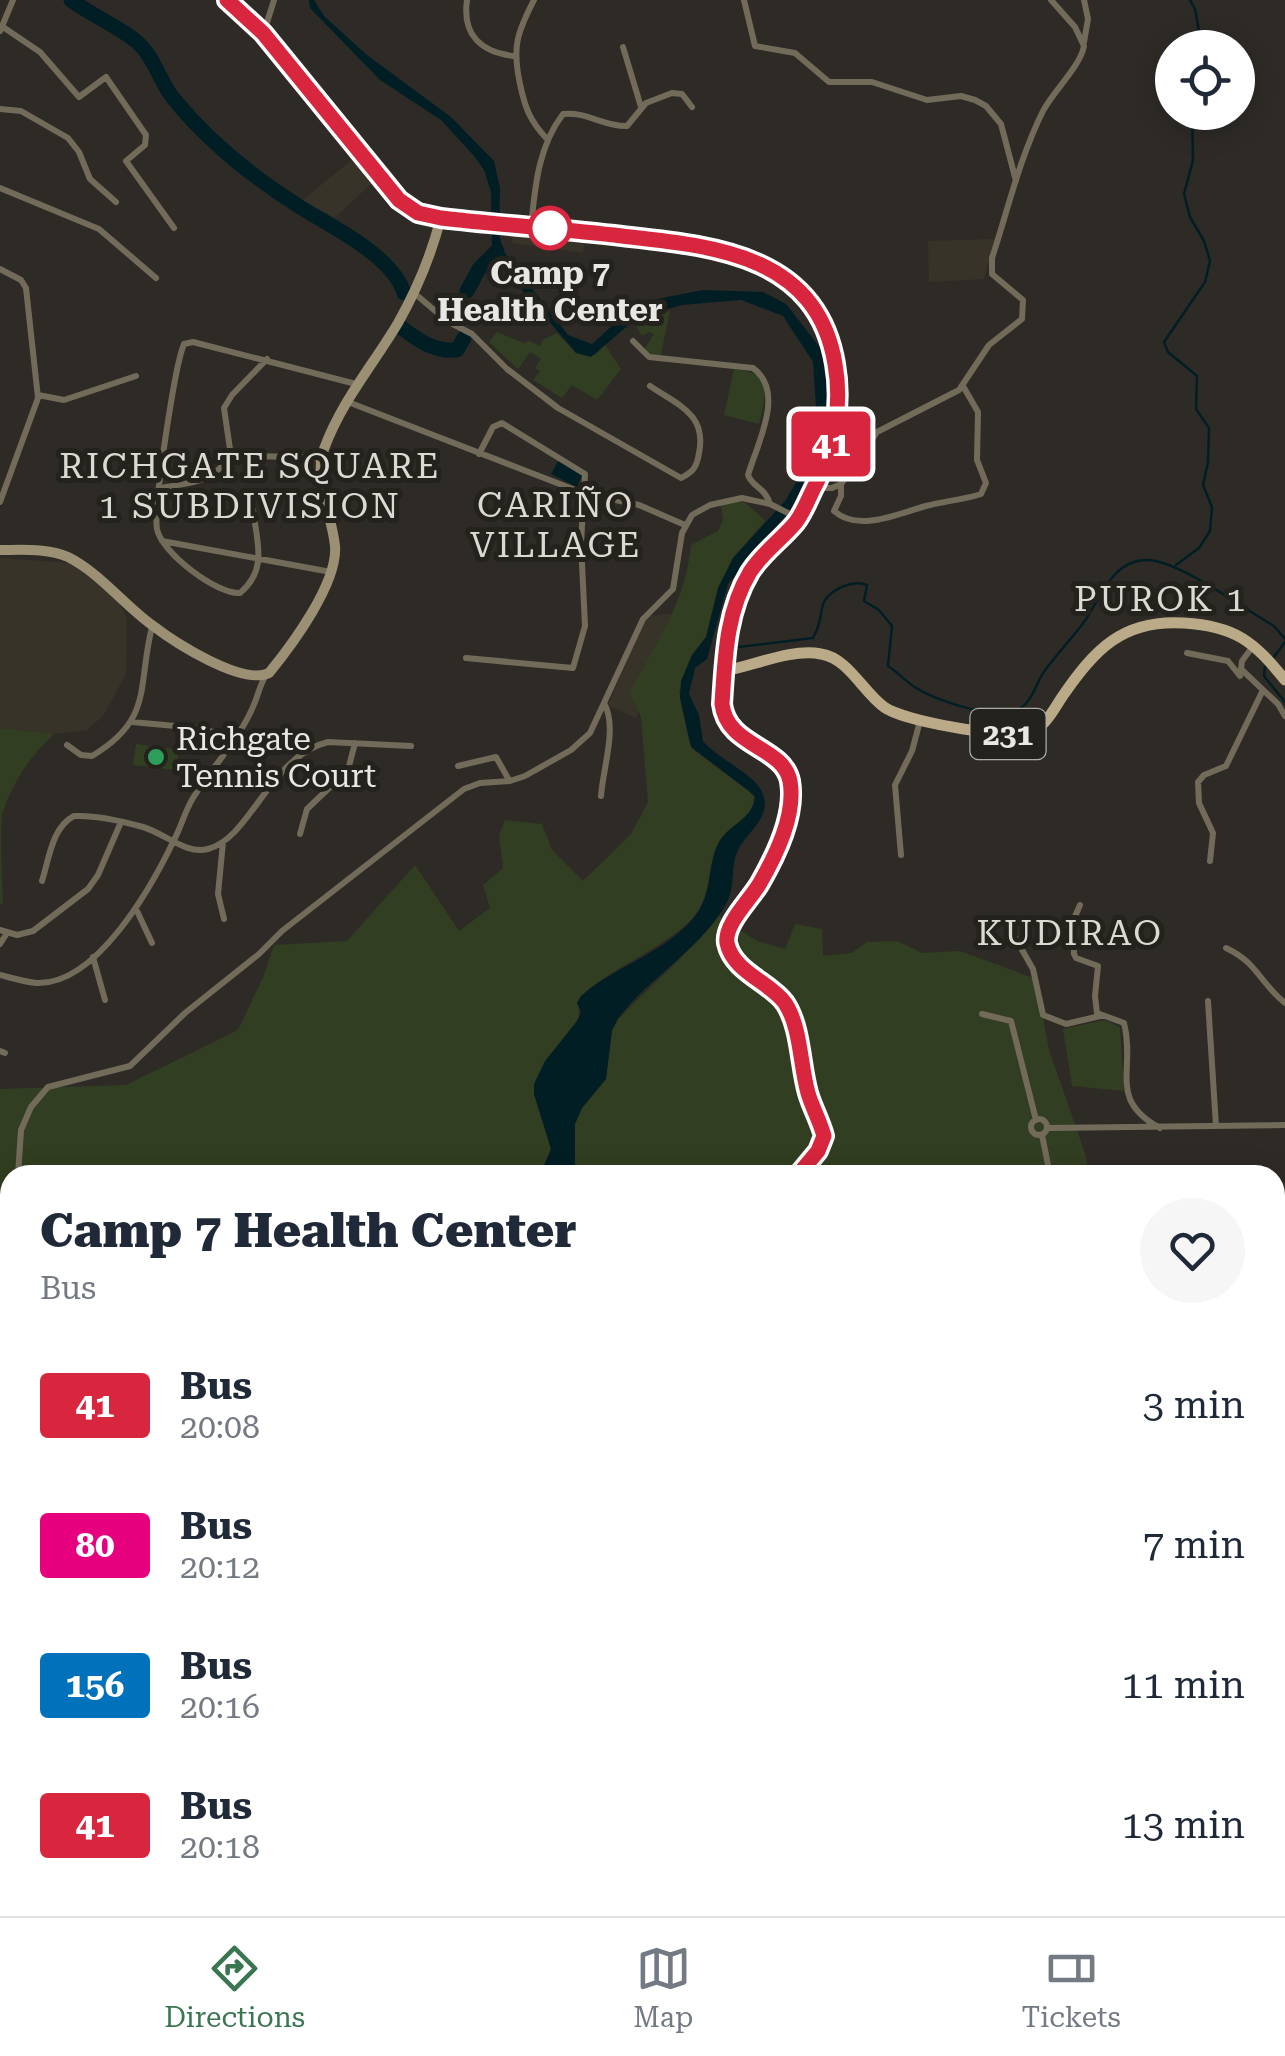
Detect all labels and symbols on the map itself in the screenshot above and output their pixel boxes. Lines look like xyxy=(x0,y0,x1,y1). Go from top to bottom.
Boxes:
marker: Camp 7 Health Center xyxy=(529,207,571,249)
place label: Camp 7 Health Center xyxy=(437,254,663,329)
line badge: 41 xyxy=(786,412,876,476)
district label: RICHGATE SQUARE 1 SUBDIVISION xyxy=(59,446,441,527)
district label: CARIÑO VILLAGE xyxy=(470,485,642,566)
district label: PUROK 1 xyxy=(1074,579,1248,620)
road number: 231 xyxy=(970,709,1046,759)
place label: Richgate Tennis Court xyxy=(176,720,376,795)
marker: Richgate Tennis Court xyxy=(145,746,167,768)
district label: KUDIRAO xyxy=(976,913,1164,954)

